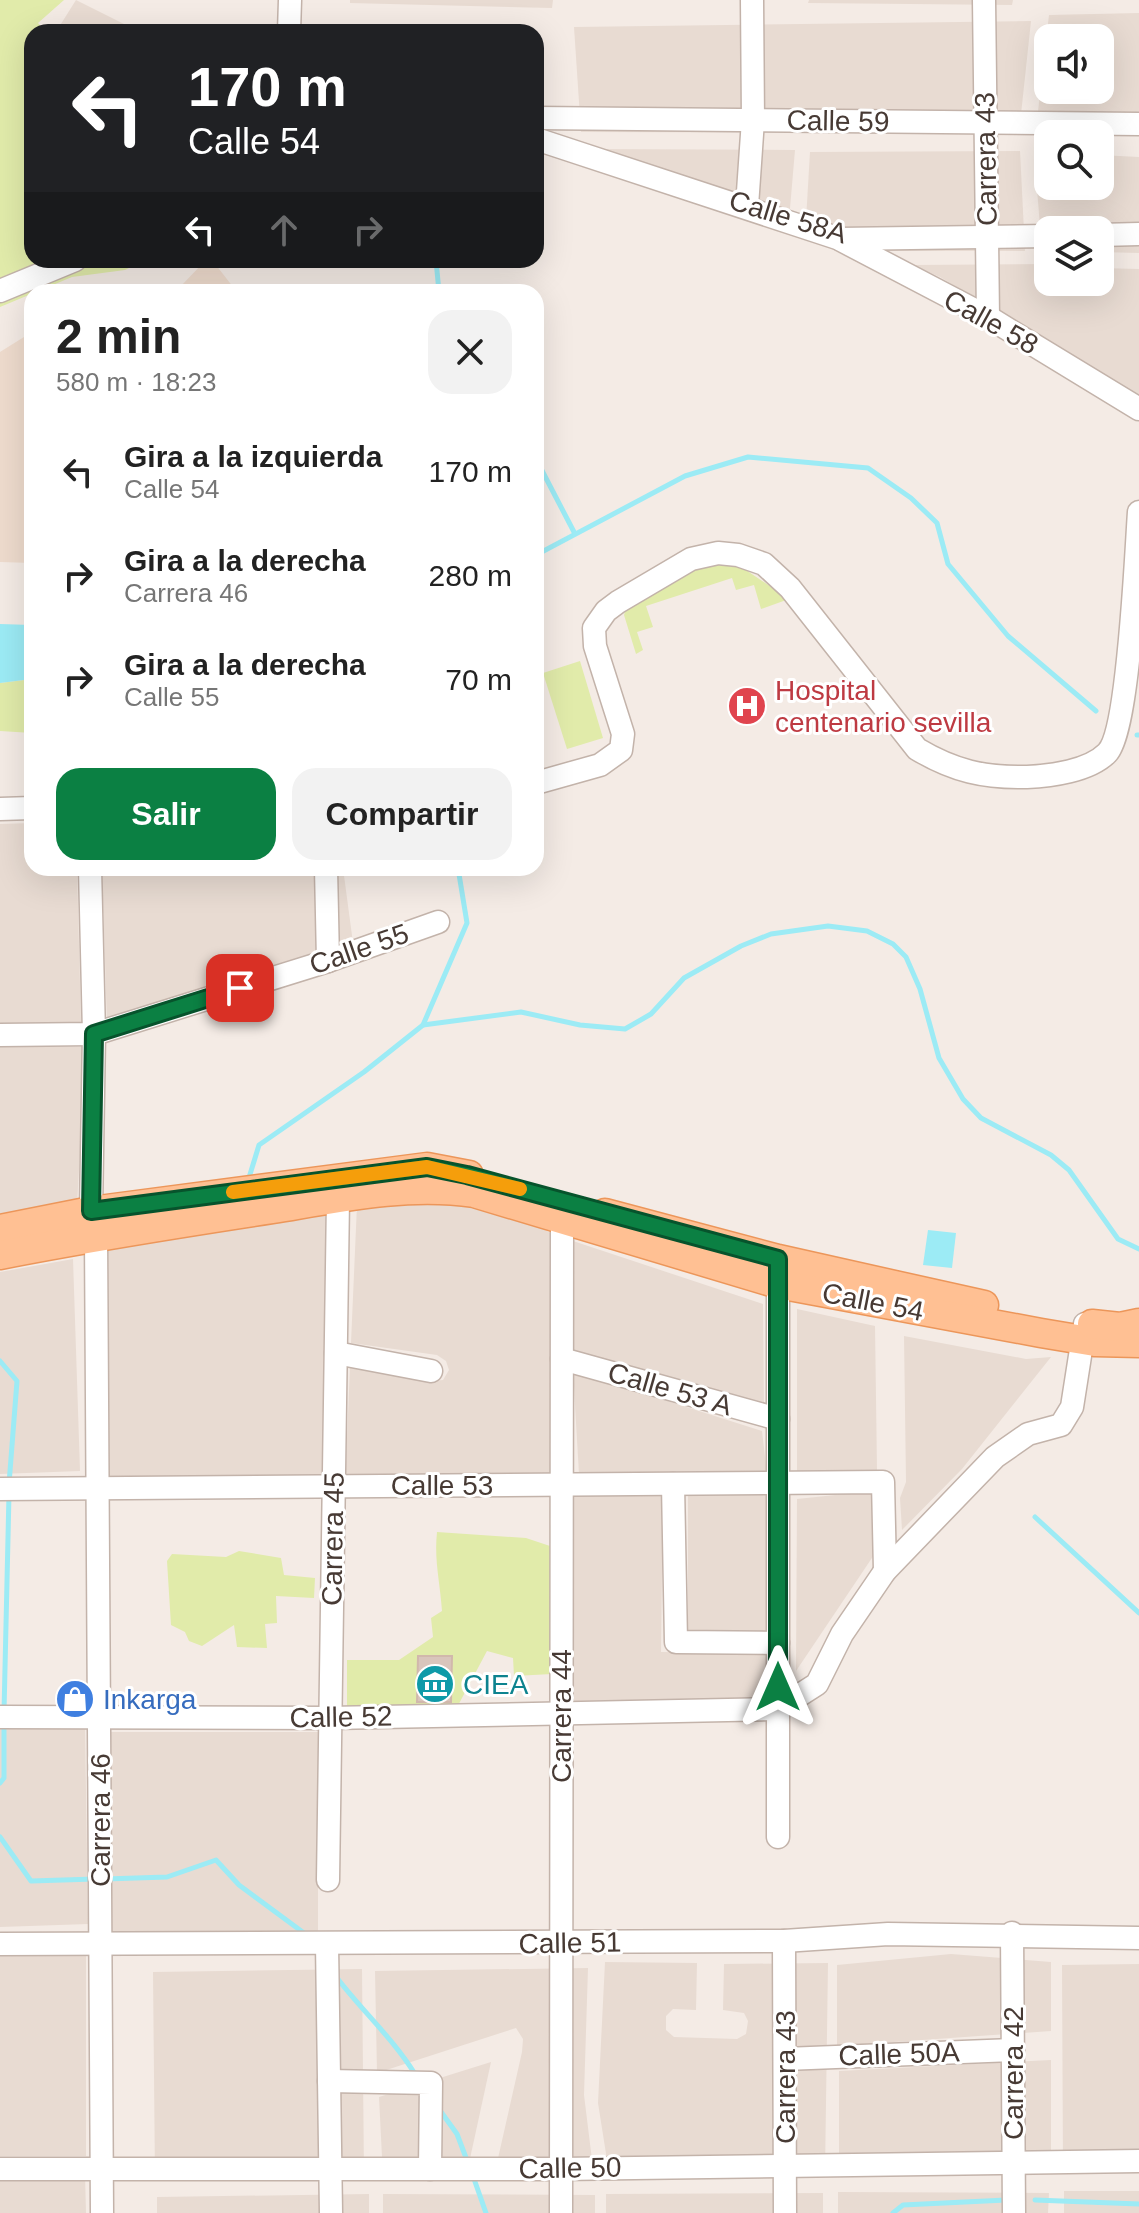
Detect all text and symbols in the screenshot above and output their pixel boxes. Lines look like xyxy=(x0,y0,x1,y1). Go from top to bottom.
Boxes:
map controls xyxy=(1034,24,1114,296)
button: sound xyxy=(1034,24,1114,104)
text: 170 m xyxy=(188,55,347,118)
icon: left xyxy=(56,56,160,160)
street label: Carrera 43 xyxy=(969,92,1003,226)
street label: Calle 59 xyxy=(786,105,890,137)
button: search xyxy=(1034,120,1114,200)
text: Calle 54 xyxy=(188,121,320,162)
street label: Calle 58A xyxy=(725,184,851,250)
icon: left xyxy=(178,208,222,252)
icon: ahead xyxy=(262,208,306,252)
icon: right xyxy=(346,208,390,252)
button: layers xyxy=(1034,216,1114,296)
street label: Calle 58 xyxy=(939,284,1043,360)
text: 2 min xyxy=(56,310,181,363)
button: close xyxy=(428,310,512,394)
text: 580 m · 18:23 xyxy=(56,367,216,397)
text: Gira a la izquierda xyxy=(124,440,382,473)
icon: left xyxy=(56,450,100,494)
text: 170 m xyxy=(429,455,512,488)
text: Calle 54 xyxy=(124,474,219,504)
text: Gira a la derecha xyxy=(124,544,366,577)
icon: right xyxy=(56,554,100,598)
text: 280 m xyxy=(429,559,512,592)
text: Carrera 46 xyxy=(124,578,248,608)
text: Gira a la derecha xyxy=(124,648,366,681)
icon: right xyxy=(56,658,100,702)
text: 70 m xyxy=(445,663,512,696)
place label: Hospital centenario sevilla xyxy=(775,675,992,738)
text: Calle 55 xyxy=(124,682,219,712)
hospital icon: Hospital centenario sevilla xyxy=(726,685,768,727)
button: Salir xyxy=(56,768,276,860)
button: Compartir xyxy=(292,768,512,860)
street label: Calle 55 xyxy=(305,918,413,980)
pin xyxy=(206,954,274,1022)
icon: arrive xyxy=(218,966,262,1010)
street label: Calle 54 xyxy=(820,1277,926,1327)
street label: Calle 53 A xyxy=(604,1357,736,1422)
street label: Calle 53 xyxy=(391,1470,493,1501)
street label: Carrera 45 xyxy=(316,1472,350,1606)
position arrow xyxy=(736,1645,820,1729)
street label: Carrera 44 xyxy=(546,1649,577,1783)
museum icon: CIEA xyxy=(414,1663,456,1705)
place label: CIEA xyxy=(463,1669,529,1700)
shop icon: Inkarga xyxy=(54,1678,96,1720)
place label: Inkarga xyxy=(103,1684,197,1715)
street label: Calle 52 xyxy=(289,1701,393,1733)
street label: Carrera 46 xyxy=(85,1753,116,1887)
street label: Calle 51 xyxy=(518,1927,622,1959)
street label: Carrera 42 xyxy=(998,2006,1029,2140)
street label: Carrera 43 xyxy=(770,2010,801,2144)
street label: Calle 50A xyxy=(838,2036,961,2072)
street label: Calle 50 xyxy=(518,2152,622,2184)

